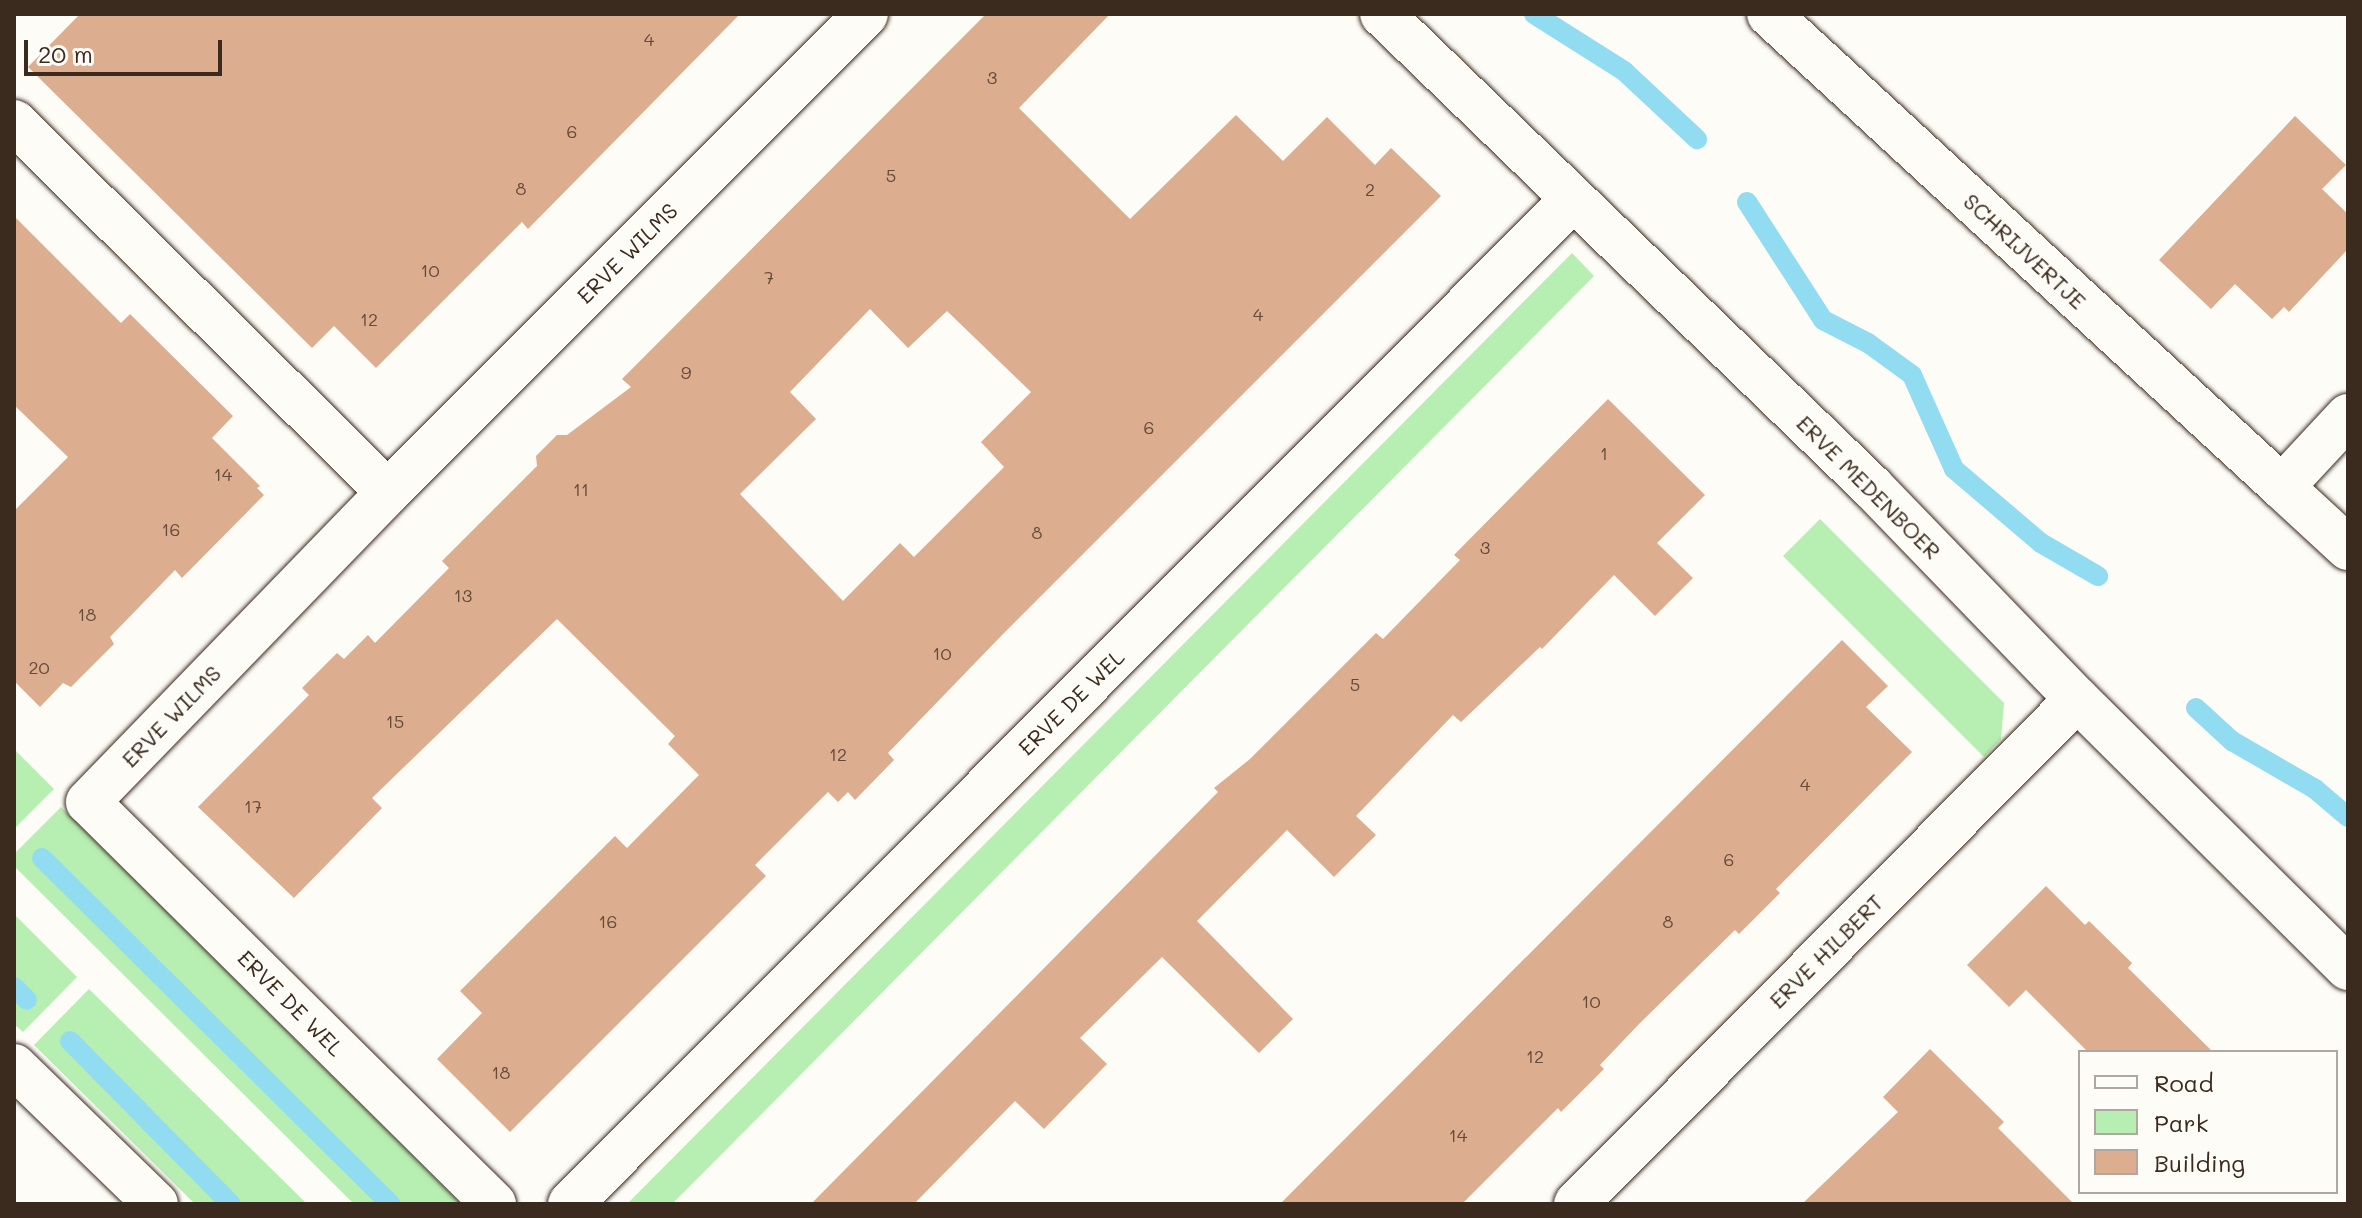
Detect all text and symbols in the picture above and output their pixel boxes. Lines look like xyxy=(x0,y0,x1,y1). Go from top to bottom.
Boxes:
scale bar xyxy=(28,24,226,74)
house number: 4 xyxy=(644,28,654,50)
text: 20 m xyxy=(38,38,93,69)
house number: 3 xyxy=(987,66,997,88)
house number: 6 xyxy=(567,120,577,142)
house number: 5 xyxy=(886,164,896,186)
house number: 8 xyxy=(516,177,526,199)
house number: 2 xyxy=(1365,178,1375,200)
street label: SCHRIJVERTJE xyxy=(1958,188,2092,314)
street label: ERVE WILMS xyxy=(571,197,683,309)
house number: 10 xyxy=(420,259,440,281)
house number: 7 xyxy=(764,266,774,288)
house number: 4 xyxy=(1253,303,1263,325)
house number: 12 xyxy=(360,308,378,330)
house number: 9 xyxy=(681,361,691,383)
street label: ERVE MEDENBOER xyxy=(1792,410,1946,564)
house number: 6 xyxy=(1144,416,1154,438)
house number: 1 xyxy=(1600,442,1608,464)
house number: 14 xyxy=(214,463,232,485)
house number: 11 xyxy=(573,478,589,500)
house number: 16 xyxy=(162,518,180,540)
house number: 8 xyxy=(1032,521,1042,543)
house number: 3 xyxy=(1480,536,1490,558)
house number: 13 xyxy=(454,584,472,606)
house number: 18 xyxy=(78,603,96,625)
house number: 10 xyxy=(932,642,952,664)
street label: ERVE DE WEL xyxy=(1013,644,1129,760)
house number: 20 xyxy=(28,656,50,678)
street label: ERVE WILMS xyxy=(116,660,226,772)
house number: 5 xyxy=(1350,673,1360,695)
house number: 15 xyxy=(386,710,404,732)
house number: 12 xyxy=(829,743,847,765)
house number: 4 xyxy=(1800,773,1810,795)
house number: 17 xyxy=(244,795,262,817)
house number: 6 xyxy=(1724,848,1734,870)
street label: ERVE HILBERT xyxy=(1764,889,1888,1013)
house number: 16 xyxy=(599,910,617,932)
house number: 8 xyxy=(1663,910,1673,932)
street label: ERVE DE WEL xyxy=(233,945,349,1061)
house number: 10 xyxy=(1581,990,1601,1012)
house number: 12 xyxy=(1526,1045,1544,1067)
legend xyxy=(2078,1050,2338,1194)
house number: 18 xyxy=(492,1061,510,1083)
text: Road xyxy=(2154,1067,2214,1098)
text: Park xyxy=(2154,1107,2208,1138)
house number: 14 xyxy=(1449,1124,1467,1146)
text: Building xyxy=(2154,1147,2245,1178)

